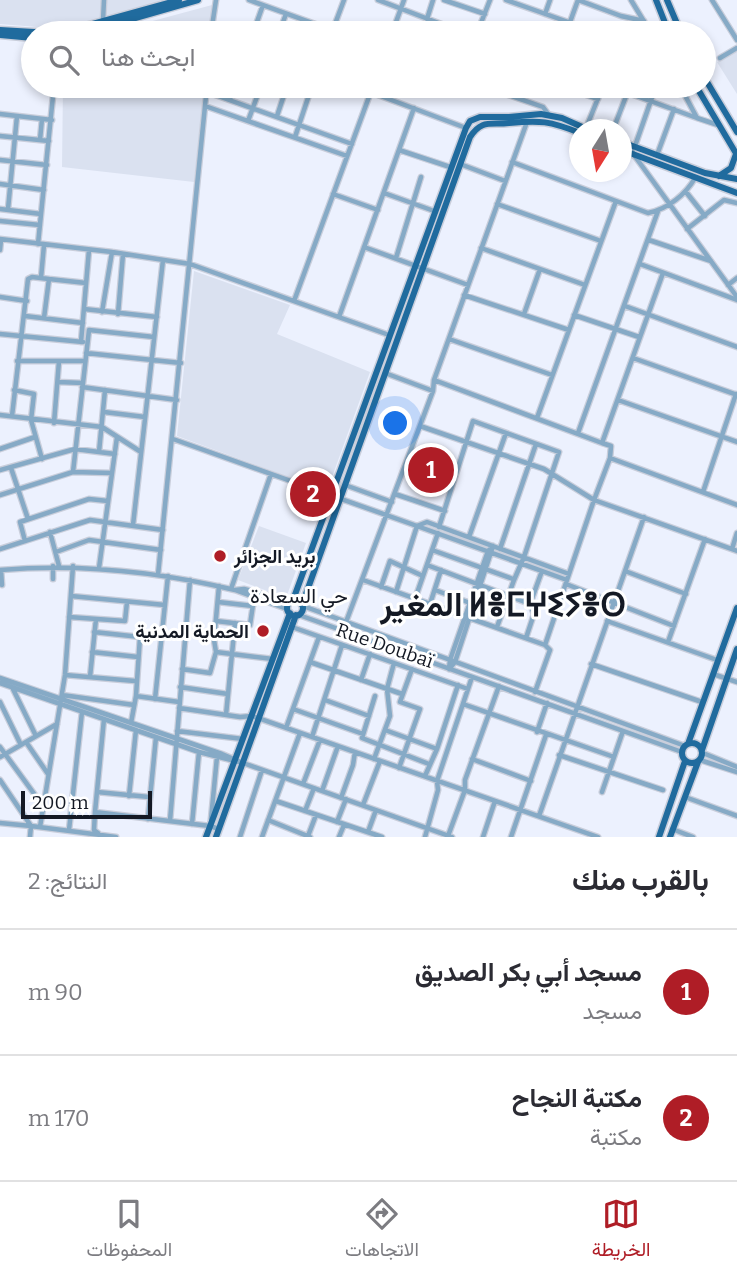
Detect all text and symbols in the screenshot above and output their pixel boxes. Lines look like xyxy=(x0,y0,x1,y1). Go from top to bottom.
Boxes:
search box xyxy=(21,21,716,98)
icon: search xyxy=(45,41,83,79)
text: ابحث هنا xyxy=(101,42,195,73)
north arrow xyxy=(569,119,632,182)
your location xyxy=(378,406,412,440)
pin: 1 xyxy=(408,444,454,496)
pin: 2 xyxy=(290,468,336,520)
place label: بريد الجزائر xyxy=(233,545,315,569)
marker: بريد الجزائر xyxy=(212,548,228,564)
district label: حي السعادة xyxy=(250,583,348,613)
district label: المغير ⵍⴻⵎⵖⵉⵢⴻⵔ xyxy=(379,585,626,625)
street label: Rue Doubaï xyxy=(333,618,437,673)
place label: الحماية المدنية xyxy=(135,620,249,643)
marker: الحماية المدنية xyxy=(255,623,271,639)
scale bar xyxy=(21,788,152,820)
text: 200 m xyxy=(32,791,89,814)
text: بالقرب منك xyxy=(572,862,709,898)
text: النتائج: 2 xyxy=(28,867,107,895)
text: مسجد أبي بكر الصديق xyxy=(415,957,642,988)
text: 90 m xyxy=(28,978,83,1006)
text: 1 xyxy=(681,978,691,1006)
text: مسجد xyxy=(582,997,642,1025)
text: مكتبة النجاح xyxy=(512,1083,642,1114)
text: 170 m xyxy=(28,1104,90,1132)
text: 2 xyxy=(680,1104,692,1132)
text: مكتبة xyxy=(590,1123,642,1151)
tab: المحفوظات xyxy=(87,1195,172,1266)
tab: الاتجاهات xyxy=(345,1195,419,1266)
tab: الخريطة xyxy=(592,1195,651,1266)

